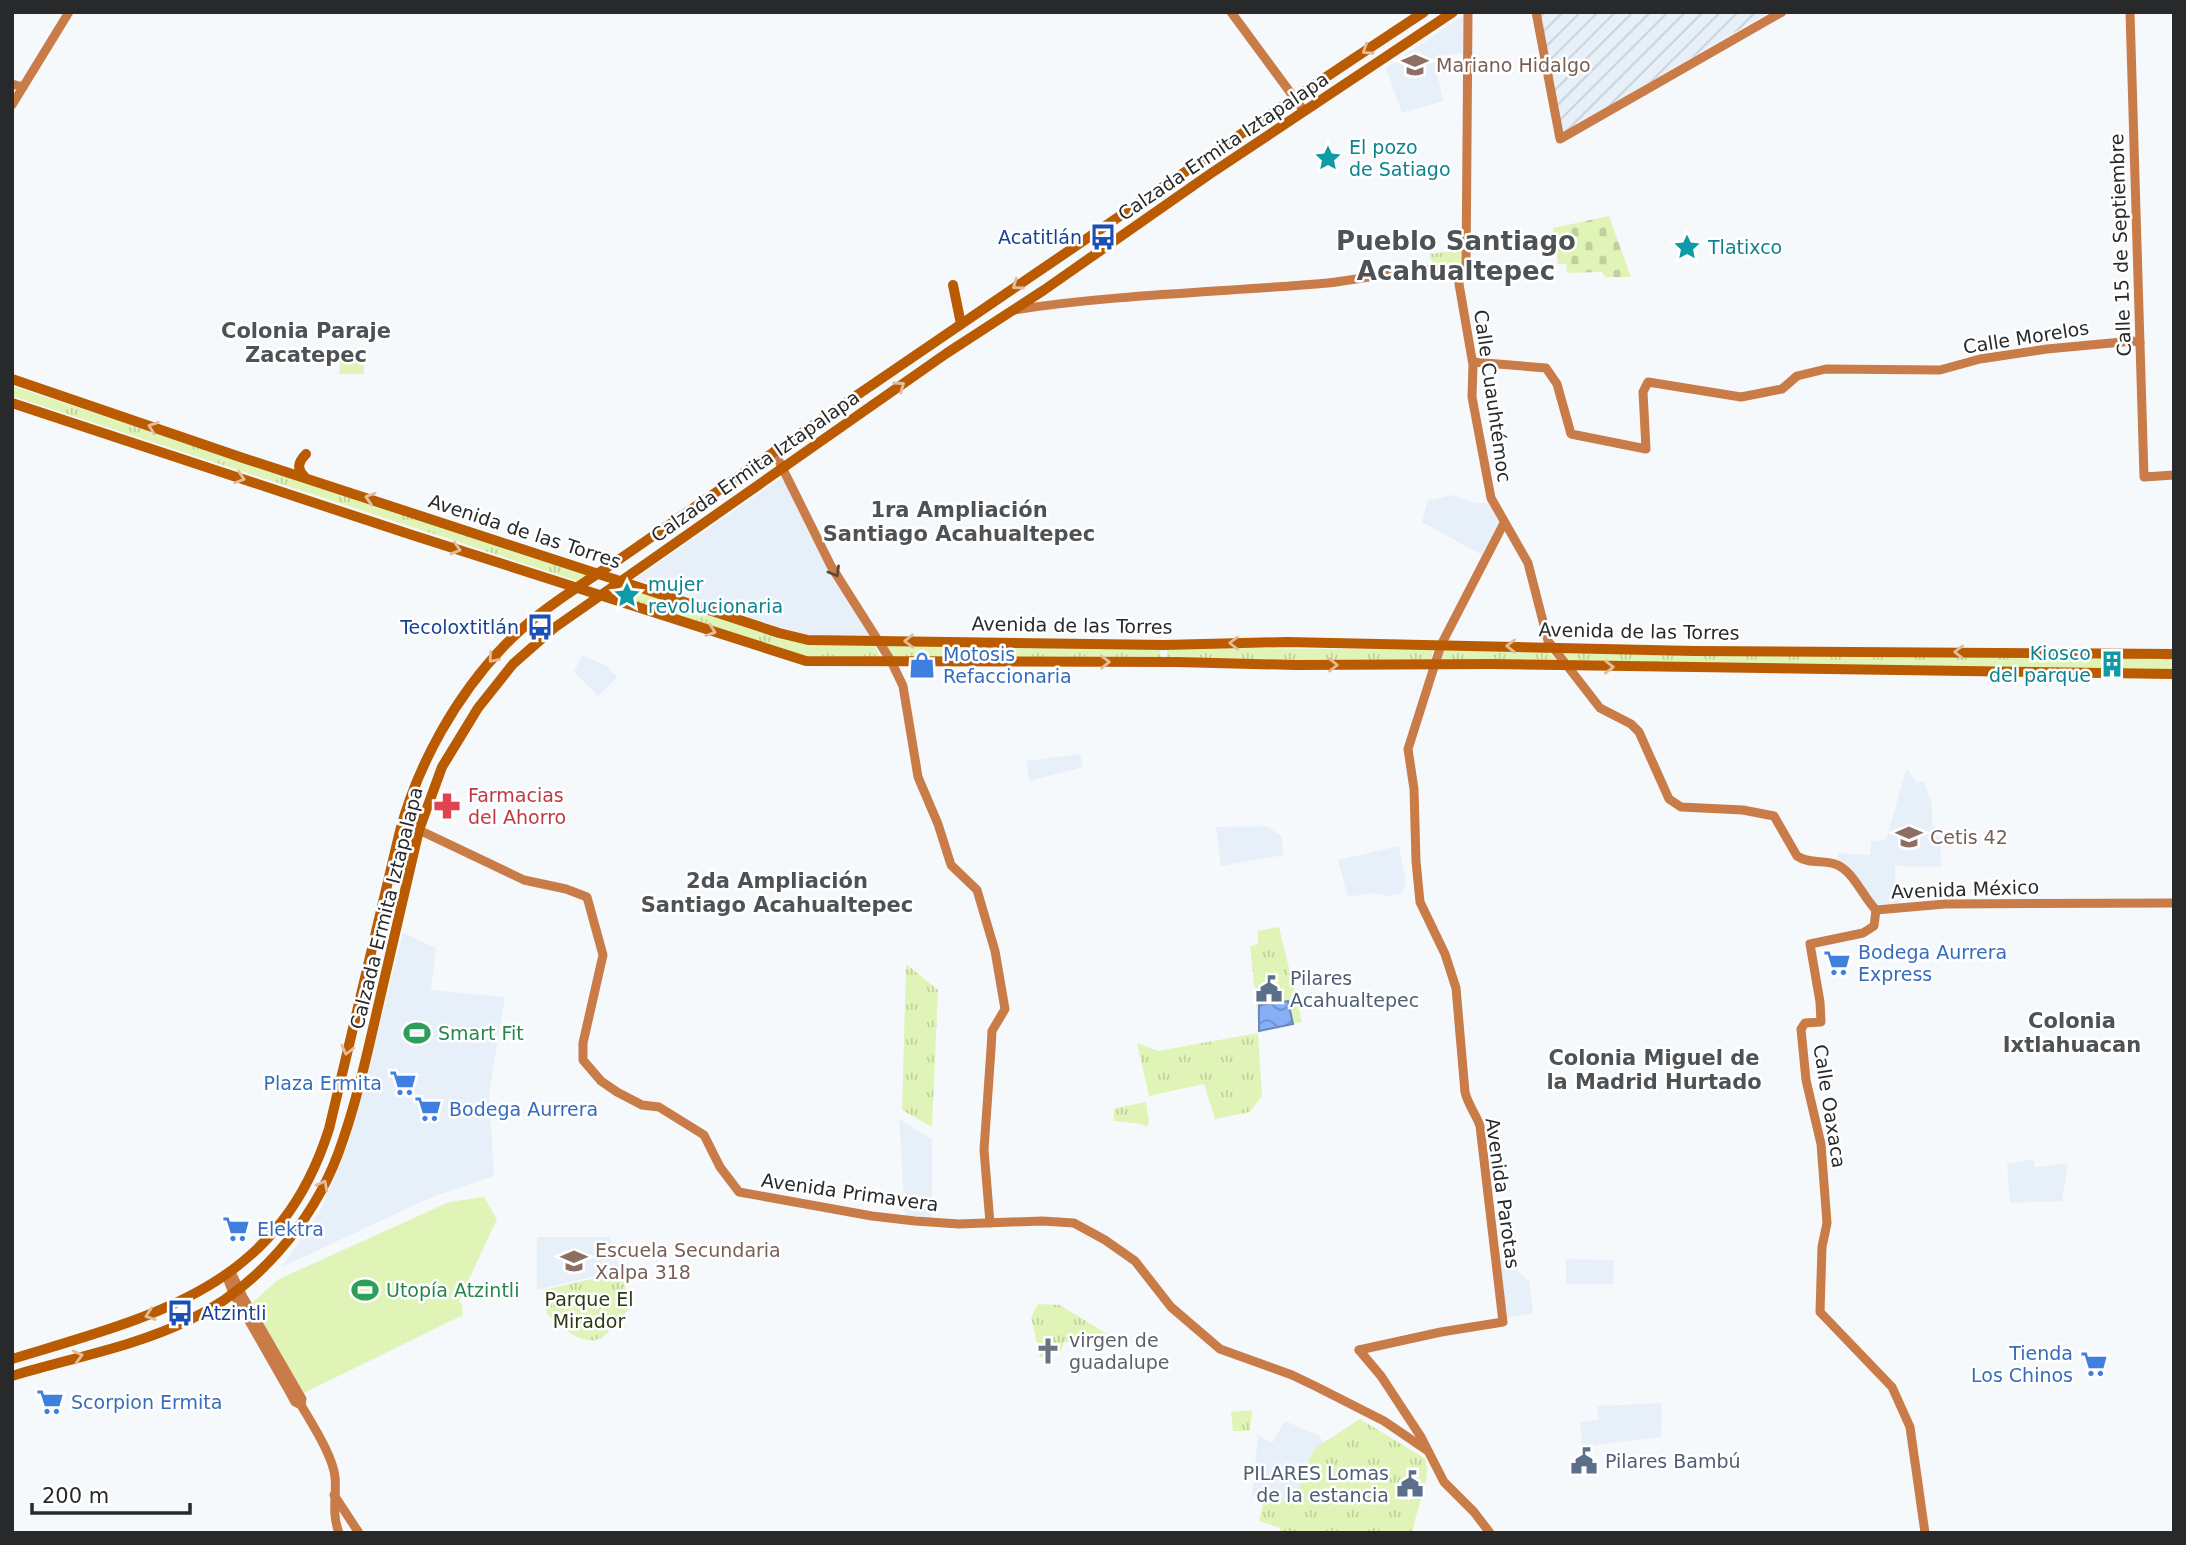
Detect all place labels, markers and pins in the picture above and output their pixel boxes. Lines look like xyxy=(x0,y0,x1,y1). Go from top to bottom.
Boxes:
school or university icon: Mariano Hidalgo xyxy=(1400,50,1430,80)
place label: Mariano Hidalgo xyxy=(1436,54,1591,76)
place label: El pozo de Satiago xyxy=(1349,136,1451,180)
place icon: El pozo de Satiago xyxy=(1313,143,1343,173)
bus stop icon: Acatitlán xyxy=(1088,222,1118,252)
place label: Acatitlán xyxy=(998,226,1082,248)
place icon: Tlatixco xyxy=(1672,232,1702,262)
place label: Tlatixco xyxy=(1707,236,1782,258)
place label: mujer revolucionaria xyxy=(648,573,783,617)
place icon: mujer revolucionaria xyxy=(612,580,642,610)
bus stop icon: Tecoloxtitlán xyxy=(525,612,555,642)
place label: Tecoloxtitlán xyxy=(399,616,519,638)
place label: Kiosco del parque xyxy=(1989,642,2091,686)
place label: Motosis Refaccionaria xyxy=(943,643,1072,687)
building icon: Kiosco del parque xyxy=(2097,649,2127,679)
shop icon: Motosis Refaccionaria xyxy=(907,650,937,680)
place label: Farmacias del Ahorro xyxy=(468,784,566,828)
pharmacy icon: Farmacias del Ahorro xyxy=(432,791,462,821)
school or university icon: Cetis 42 xyxy=(1894,822,1924,852)
place label: Cetis 42 xyxy=(1930,826,2008,848)
place label: Bodega Aurrera Express xyxy=(1858,941,2007,985)
supermarket icon: Bodega Aurrera Express xyxy=(1822,948,1852,978)
place label: Pilares Acahualtepec xyxy=(1290,967,1419,1011)
public building icon: Pilares Acahualtepec xyxy=(1254,974,1284,1004)
sports icon: Smart Fit xyxy=(402,1018,432,1048)
place label: Smart Fit xyxy=(438,1022,524,1044)
supermarket icon: Plaza Ermita xyxy=(388,1068,418,1098)
place label: Plaza Ermita xyxy=(264,1072,382,1094)
supermarket icon: Bodega Aurrera xyxy=(413,1094,443,1124)
place label: Bodega Aurrera xyxy=(449,1098,598,1120)
supermarket icon: Elektra xyxy=(221,1214,251,1244)
place label: Elektra xyxy=(257,1218,324,1240)
place label: Escuela Secundaria Xalpa 318 xyxy=(595,1239,781,1283)
school or university icon: Escuela Secundaria Xalpa 318 xyxy=(559,1246,589,1276)
sports icon: Utopía Atzintli xyxy=(350,1275,380,1305)
place label: Utopía Atzintli xyxy=(386,1279,519,1301)
bus stop icon: Atzintli xyxy=(165,1298,195,1328)
place label: Atzintli xyxy=(201,1302,266,1324)
place label: virgen de guadalupe xyxy=(1069,1329,1170,1373)
church icon: virgen de guadalupe xyxy=(1033,1336,1063,1366)
place label: Tienda Los Chinos xyxy=(1971,1342,2073,1386)
supermarket icon: Tienda Los Chinos xyxy=(2079,1349,2109,1379)
supermarket icon: Scorpion Ermita xyxy=(35,1387,65,1417)
place label: Scorpion Ermita xyxy=(71,1391,222,1413)
public building icon: Pilares Bambú xyxy=(1569,1446,1599,1476)
place label: Pilares Bambú xyxy=(1605,1450,1741,1472)
place label: PILARES Lomas de la estancia xyxy=(1243,1462,1389,1506)
public building icon: PILARES Lomas de la estancia xyxy=(1395,1469,1425,1499)

